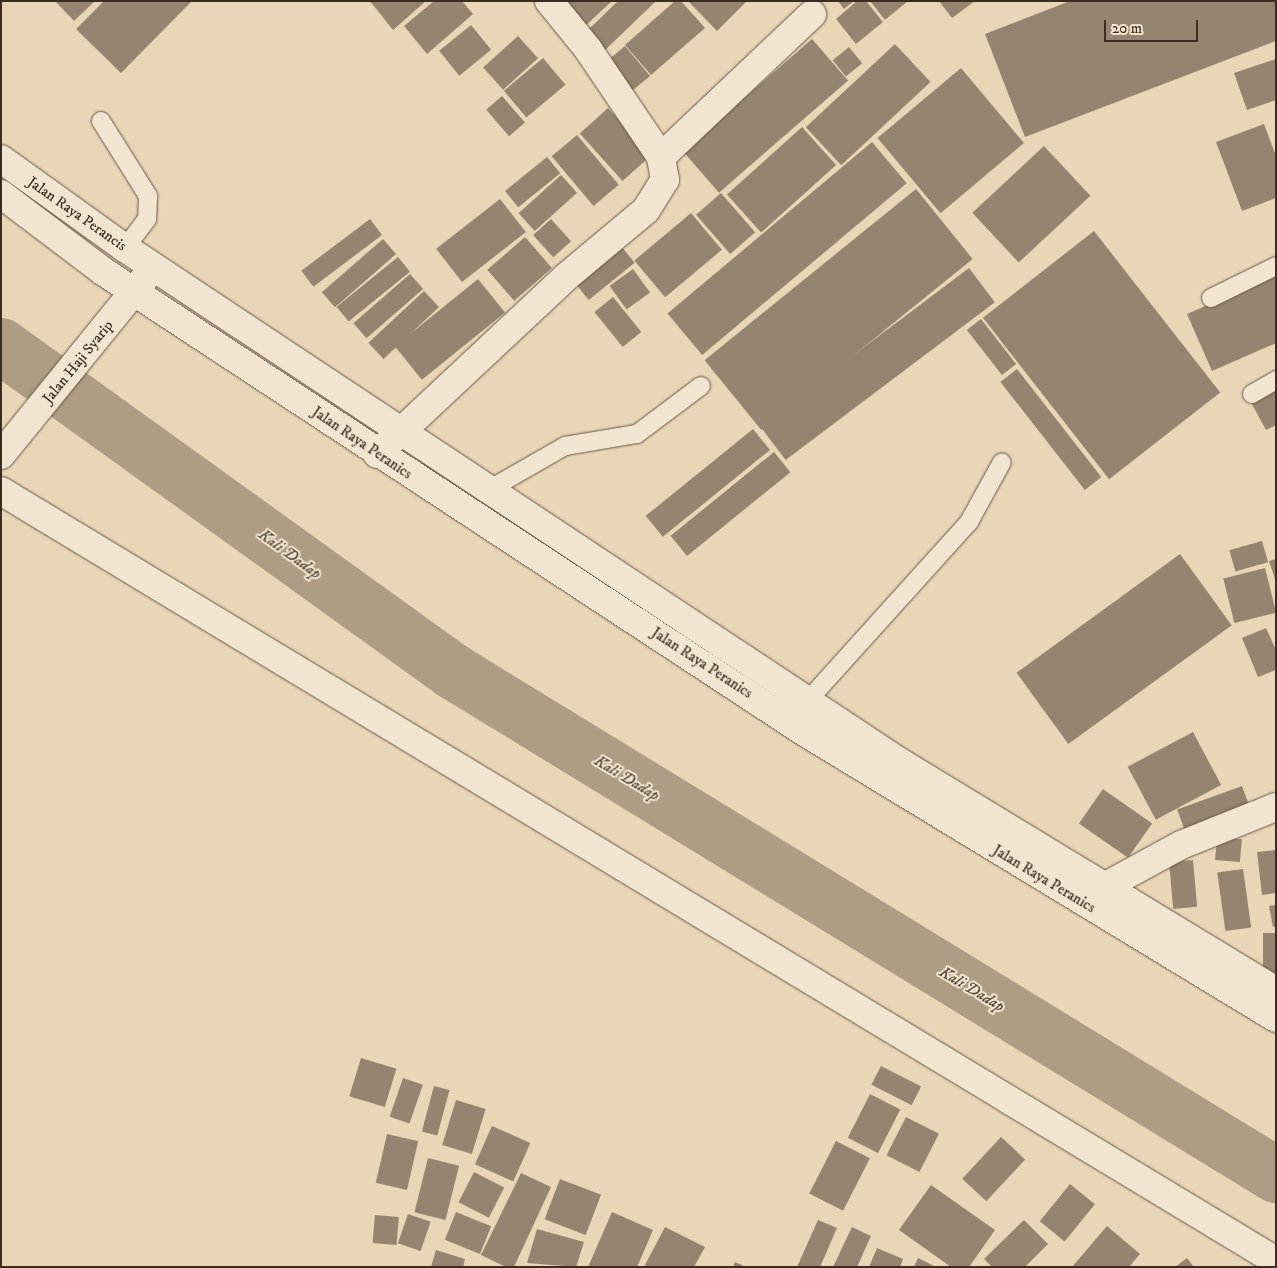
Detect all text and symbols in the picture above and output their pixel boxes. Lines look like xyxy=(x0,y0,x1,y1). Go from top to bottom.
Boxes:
scale bar xyxy=(1107,10,1201,42)
text: 20 m xyxy=(1112,19,1142,38)
street label: Jalan Raya Perancis xyxy=(24,173,130,255)
street label: Jalan Haji Syarip xyxy=(39,317,117,407)
street label: Jalan Raya Peranics xyxy=(309,403,415,483)
water label: Kali Dadap xyxy=(255,525,325,583)
street label: Jalan Raya Peranics xyxy=(648,624,756,702)
water label: Kali Dadap xyxy=(591,751,663,805)
street label: Jalan Raya Peranics xyxy=(989,841,1099,917)
water label: Kali Dadap xyxy=(936,962,1008,1016)

